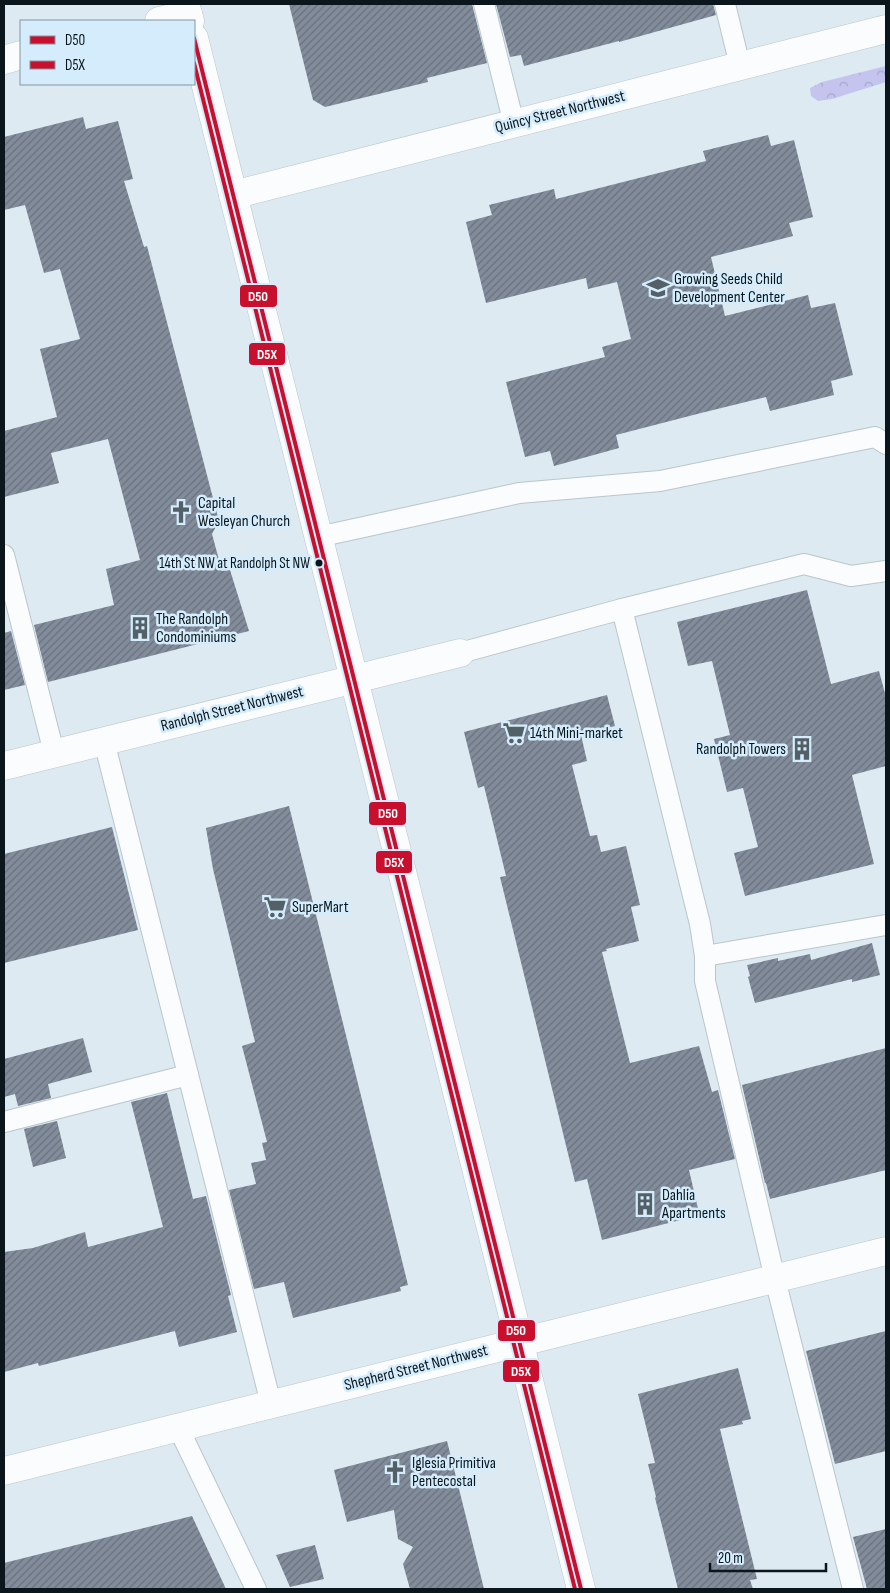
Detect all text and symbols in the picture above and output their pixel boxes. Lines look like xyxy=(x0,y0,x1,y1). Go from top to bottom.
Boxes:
legend xyxy=(20,20,195,85)
text: D50 xyxy=(65,31,85,50)
text: D5X xyxy=(65,56,85,75)
street label: Quincy Street Northwest xyxy=(493,87,627,137)
place label: Growing Seeds Child Development Center xyxy=(674,270,785,307)
school or university icon: Growing Seeds Child Development Center xyxy=(645,275,671,301)
line badge: D50 xyxy=(239,284,278,308)
text: D50 xyxy=(248,288,268,305)
line badge: D5X xyxy=(248,342,286,366)
text: D5X xyxy=(257,346,277,363)
place label: Capital Wesleyan Church xyxy=(198,494,290,531)
church icon: Capital Wesleyan Church xyxy=(168,499,194,525)
place label: 14th St NW at Randolph St NW xyxy=(159,554,310,573)
marker: 14th St NW at Randolph St NW xyxy=(314,558,324,568)
place label: The Randolph Condominiums xyxy=(156,610,236,647)
building icon: The Randolph Condominiums xyxy=(127,615,153,641)
street label: Randolph Street Northwest xyxy=(159,682,305,736)
supermarket icon: 14th Mini-market xyxy=(501,720,527,746)
place label: 14th Mini-market xyxy=(530,724,623,743)
building icon: Randolph Towers xyxy=(789,736,815,762)
place label: Randolph Towers xyxy=(696,740,786,759)
line badge: D50 xyxy=(368,801,407,826)
text: D50 xyxy=(378,805,398,822)
line badge: D5X xyxy=(375,850,413,874)
text: D5X xyxy=(384,854,404,871)
supermarket icon: SuperMart xyxy=(262,894,288,920)
place label: SuperMart xyxy=(292,898,349,917)
place label: Dahlia Apartments xyxy=(661,1186,726,1223)
building icon: Dahlia Apartments xyxy=(632,1191,658,1217)
line badge: D50 xyxy=(497,1319,536,1342)
text: D50 xyxy=(506,1322,526,1339)
street label: Shepherd Street Northwest xyxy=(342,1341,490,1395)
line badge: D5X xyxy=(502,1359,540,1383)
text: D5X xyxy=(511,1363,531,1380)
place label: Iglesia Primitiva Pentecostal xyxy=(412,1454,496,1491)
church icon: Iglesia Primitiva Pentecostal xyxy=(382,1459,408,1485)
scale bar xyxy=(710,1540,826,1572)
text: 20 m xyxy=(718,1549,743,1568)

